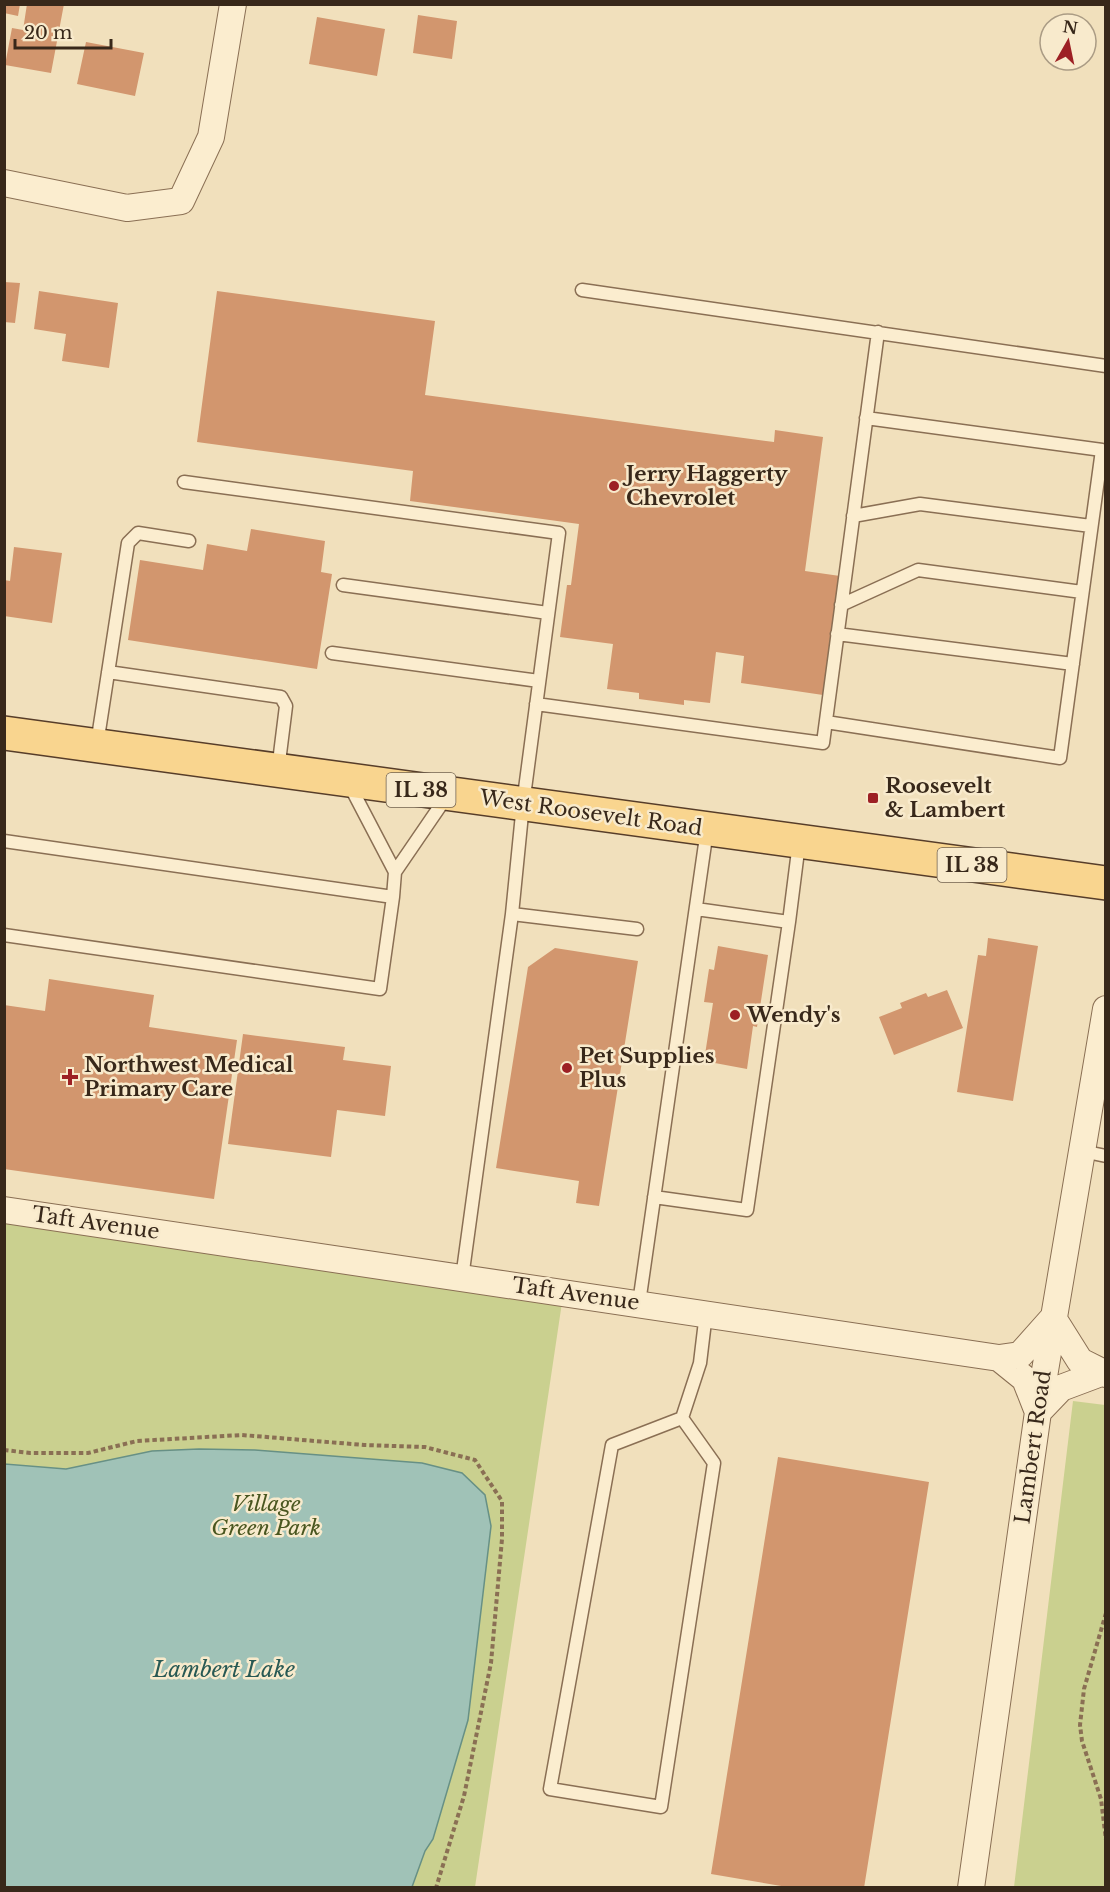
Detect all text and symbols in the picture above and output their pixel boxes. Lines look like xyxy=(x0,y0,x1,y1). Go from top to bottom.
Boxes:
scale bar xyxy=(15,12,111,50)
north arrow xyxy=(1038,12,1098,72)
text: N xyxy=(1061,16,1079,38)
text: 20 m xyxy=(24,22,72,44)
place label: Jerry Haggerty Chevrolet xyxy=(622,461,788,511)
marker: Jerry Haggerty Chevrolet xyxy=(607,479,621,493)
road number: IL 38 xyxy=(386,773,456,807)
place label: Roosevelt & Lambert xyxy=(885,773,1005,823)
street label: West Roosevelt Road xyxy=(477,784,704,842)
marker: Roosevelt & Lambert xyxy=(866,791,880,805)
road number: IL 38 xyxy=(938,848,1006,882)
place label: Wendy's xyxy=(746,1002,841,1028)
marker: Wendy's xyxy=(728,1008,742,1022)
place label: Pet Supplies Plus xyxy=(579,1043,715,1093)
place label: Northwest Medical Primary Care xyxy=(84,1052,294,1102)
marker: Pet Supplies Plus xyxy=(560,1061,574,1075)
marker: Northwest Medical Primary Care xyxy=(61,1068,79,1086)
street label: Taft Avenue xyxy=(31,1201,161,1245)
street label: Taft Avenue xyxy=(511,1272,641,1316)
street label: Lambert Road xyxy=(1009,1368,1057,1526)
park label: Village Green Park xyxy=(211,1491,321,1541)
water label: Lambert Lake xyxy=(152,1656,295,1683)

